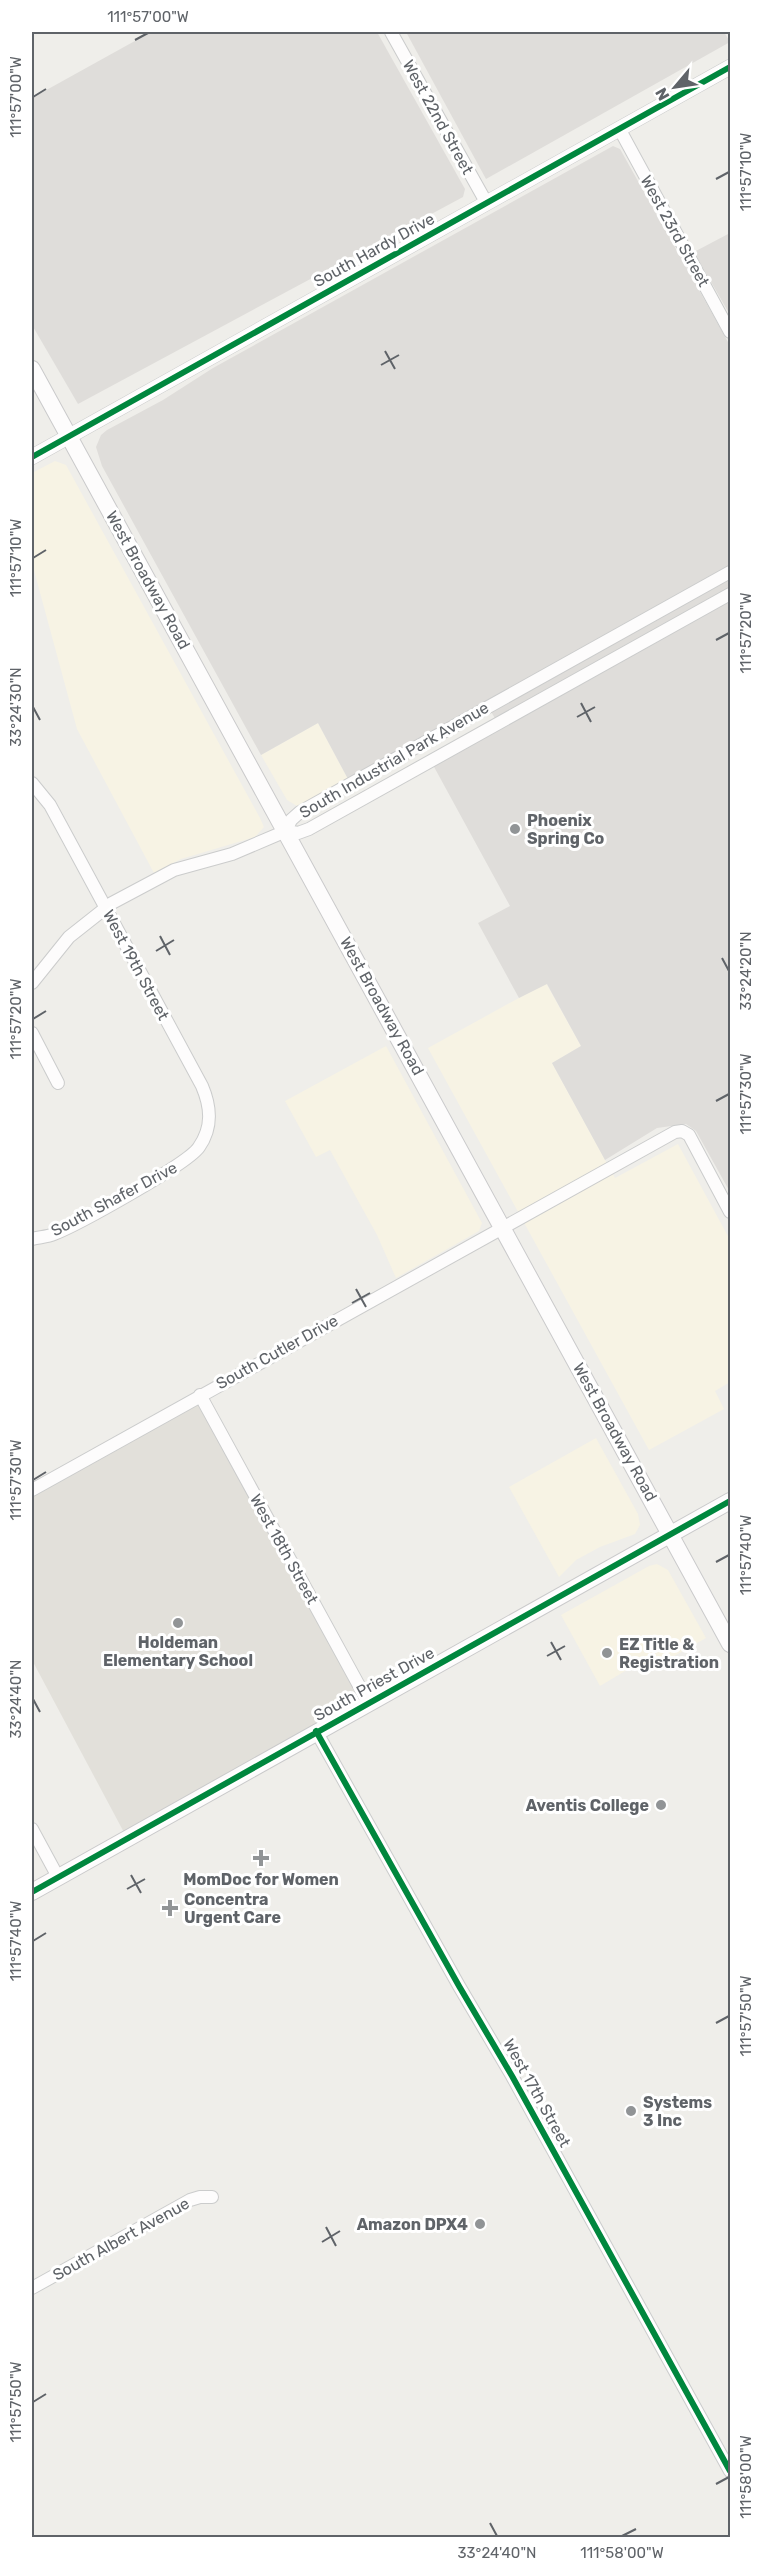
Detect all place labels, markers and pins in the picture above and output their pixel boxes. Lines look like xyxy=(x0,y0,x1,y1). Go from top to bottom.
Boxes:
place label: Phoenix Spring Co xyxy=(527,811,605,848)
marker: Phoenix Spring Co xyxy=(508,822,522,836)
marker: Holdeman Elementary School xyxy=(171,1616,185,1630)
place label: Holdeman Elementary School xyxy=(103,1633,253,1670)
place label: EZ Title & Registration xyxy=(619,1635,719,1672)
marker: EZ Title & Registration xyxy=(600,1646,614,1660)
place label: Aventis College xyxy=(526,1796,649,1815)
marker: Aventis College xyxy=(654,1798,668,1812)
marker: MomDoc for Women xyxy=(252,1849,270,1867)
place label: MomDoc for Women xyxy=(183,1870,339,1889)
place label: Concentra Urgent Care xyxy=(184,1890,281,1927)
marker: Concentra Urgent Care xyxy=(161,1899,179,1917)
place label: Systems 3 Inc xyxy=(643,2093,712,2130)
marker: Systems 3 Inc xyxy=(624,2104,638,2118)
place label: Amazon DPX4 xyxy=(357,2215,468,2234)
marker: Amazon DPX4 xyxy=(473,2217,487,2231)

